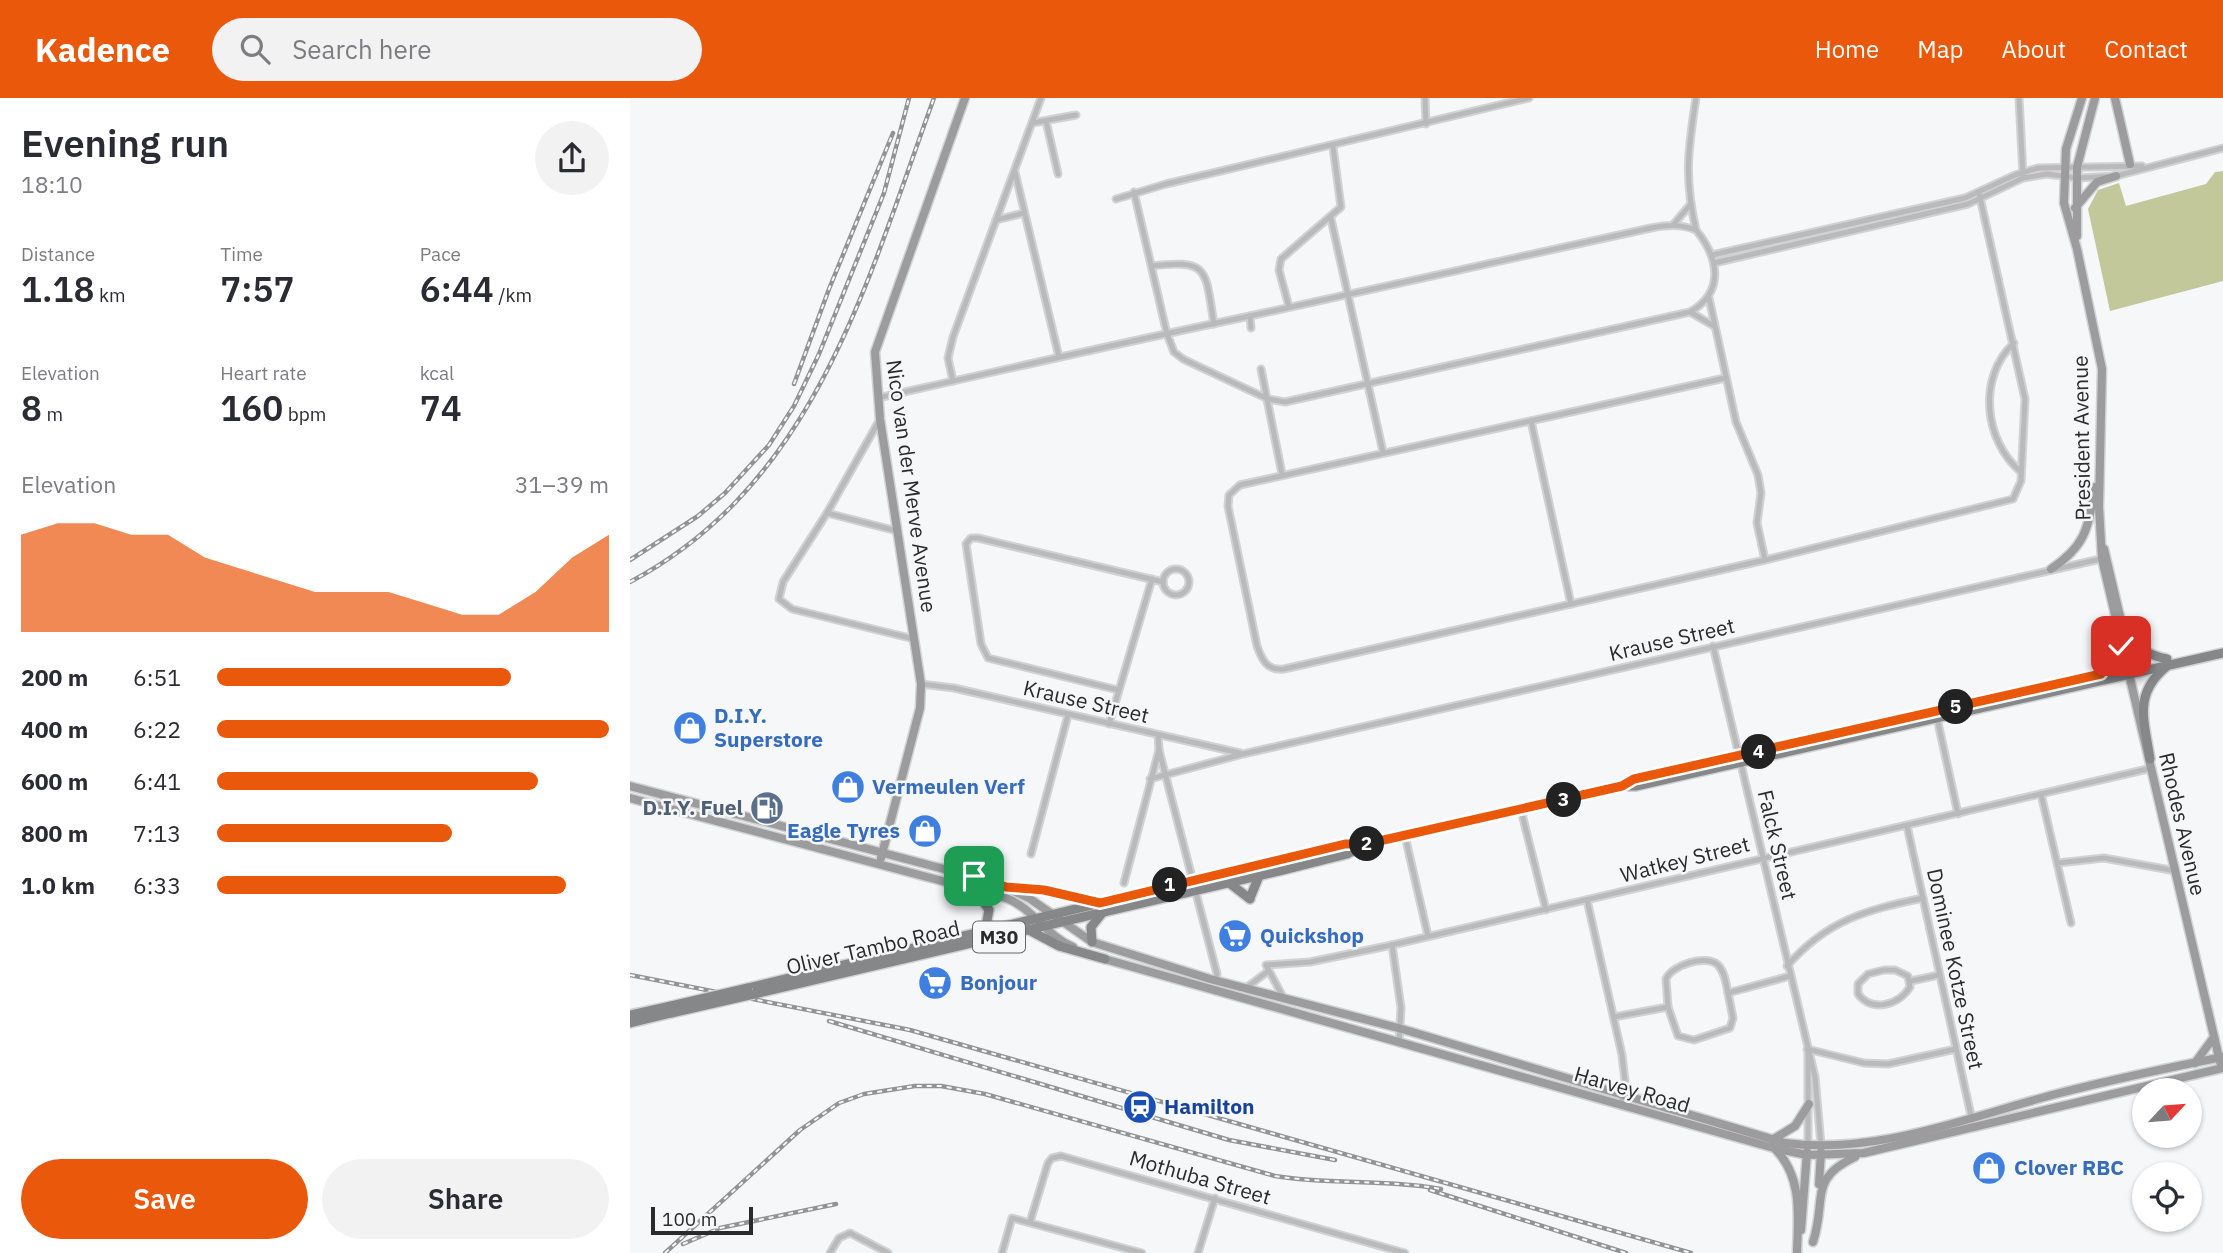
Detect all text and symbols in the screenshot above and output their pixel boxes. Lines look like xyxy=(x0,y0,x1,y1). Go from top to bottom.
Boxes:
search box xyxy=(212,18,702,81)
text: Kadence xyxy=(35,28,170,71)
icon: search xyxy=(236,30,274,68)
text: Search here xyxy=(292,32,432,66)
text: Home xyxy=(1815,33,1879,65)
text: Map xyxy=(1917,33,1963,65)
text: About xyxy=(2001,33,2066,65)
text: Contact xyxy=(2104,33,2188,65)
text: Evening run xyxy=(21,118,229,167)
button: share xyxy=(535,121,609,195)
text: 18:10 xyxy=(21,169,83,199)
text: Distance xyxy=(21,242,95,266)
text: Time xyxy=(220,242,263,266)
text: Pace xyxy=(420,242,461,266)
text: 1.18 xyxy=(21,266,94,312)
text: 7:57 xyxy=(220,266,295,312)
text: 6:44 xyxy=(420,266,494,312)
text: km xyxy=(94,283,126,307)
text: /km xyxy=(494,283,532,307)
street label: President Avenue xyxy=(2066,355,2096,521)
street label: Nico van der Merve Avenue xyxy=(880,358,944,614)
text: Elevation xyxy=(21,361,100,385)
text: Heart rate xyxy=(220,361,307,385)
text: kcal xyxy=(420,361,454,385)
text: 8 xyxy=(21,385,42,431)
text: 160 xyxy=(220,385,283,431)
text: 74 xyxy=(420,385,462,431)
text: m xyxy=(42,402,63,426)
text: bpm xyxy=(283,402,326,426)
text: Elevation xyxy=(21,469,116,499)
text: 31–39 m xyxy=(515,469,609,499)
street label: Krause Street xyxy=(1606,611,1737,667)
pin xyxy=(2091,616,2151,676)
icon: check xyxy=(2102,627,2140,665)
text: 200 m xyxy=(21,662,88,692)
text: 6:51 xyxy=(133,662,181,692)
street label: Krause Street xyxy=(1021,673,1152,729)
pin: 5 xyxy=(1938,690,1974,724)
text: 5 xyxy=(1950,694,1961,718)
place label: D.I.Y. Superstore xyxy=(714,701,823,753)
shop icon: D.I.Y. Superstore xyxy=(671,709,709,747)
text: 400 m xyxy=(21,714,88,744)
text: 6:22 xyxy=(133,714,181,744)
pin: 4 xyxy=(1742,734,1776,770)
text: 4 xyxy=(1753,739,1764,763)
street label: Rhodes Avenue xyxy=(2153,749,2213,898)
text: 600 m xyxy=(21,766,88,796)
text: 6:41 xyxy=(133,766,181,796)
shop icon: Vermeulen Verf xyxy=(829,768,867,806)
place label: Vermeulen Verf xyxy=(872,772,1025,800)
pin: 3 xyxy=(1546,782,1581,818)
text: 3 xyxy=(1558,787,1569,811)
street label: Falck Street xyxy=(1752,787,1804,902)
fuel station icon: D.I.Y. Fuel xyxy=(748,789,786,827)
place label: D.I.Y. Fuel xyxy=(643,793,743,821)
shop icon: Eagle Tyres xyxy=(906,812,944,850)
place label: Eagle Tyres xyxy=(787,816,900,844)
text: 800 m xyxy=(21,818,88,848)
text: 7:13 xyxy=(133,818,181,848)
pin: 2 xyxy=(1350,826,1384,862)
street label: Watkey Street xyxy=(1617,829,1752,889)
text: 2 xyxy=(1361,831,1372,855)
pin xyxy=(944,846,1004,906)
icon: arrive xyxy=(955,857,993,895)
street label: Dominee Kotze Street xyxy=(1921,866,1991,1072)
pin: 1 xyxy=(1152,868,1188,902)
text: 1.0 km xyxy=(21,870,95,900)
text: 6:33 xyxy=(133,870,181,900)
text: 1 xyxy=(1164,872,1175,896)
street label: Oliver Tambo Road xyxy=(783,913,962,981)
supermarket icon: Quickshop xyxy=(1216,917,1254,955)
place label: Quickshop xyxy=(1260,921,1364,949)
road number: M30 xyxy=(973,922,1025,952)
supermarket icon: Bonjour xyxy=(916,964,954,1002)
place label: Bonjour xyxy=(960,968,1038,996)
street label: Harvey Road xyxy=(1571,1059,1693,1119)
north arrow xyxy=(2132,1078,2202,1148)
map controls xyxy=(2132,1078,2202,1232)
station icon: Hamilton xyxy=(1121,1088,1159,1126)
place label: Hamilton xyxy=(1164,1092,1255,1120)
street label: Mothuba Street xyxy=(1126,1143,1274,1211)
shop icon: Clover RBC xyxy=(1970,1149,2008,1187)
place label: Clover RBC xyxy=(2014,1153,2124,1181)
button: Save xyxy=(21,1159,308,1239)
button: Share xyxy=(322,1159,609,1239)
button: locate xyxy=(2132,1162,2202,1232)
scale bar xyxy=(651,1204,752,1236)
text: 100 m xyxy=(662,1207,717,1231)

